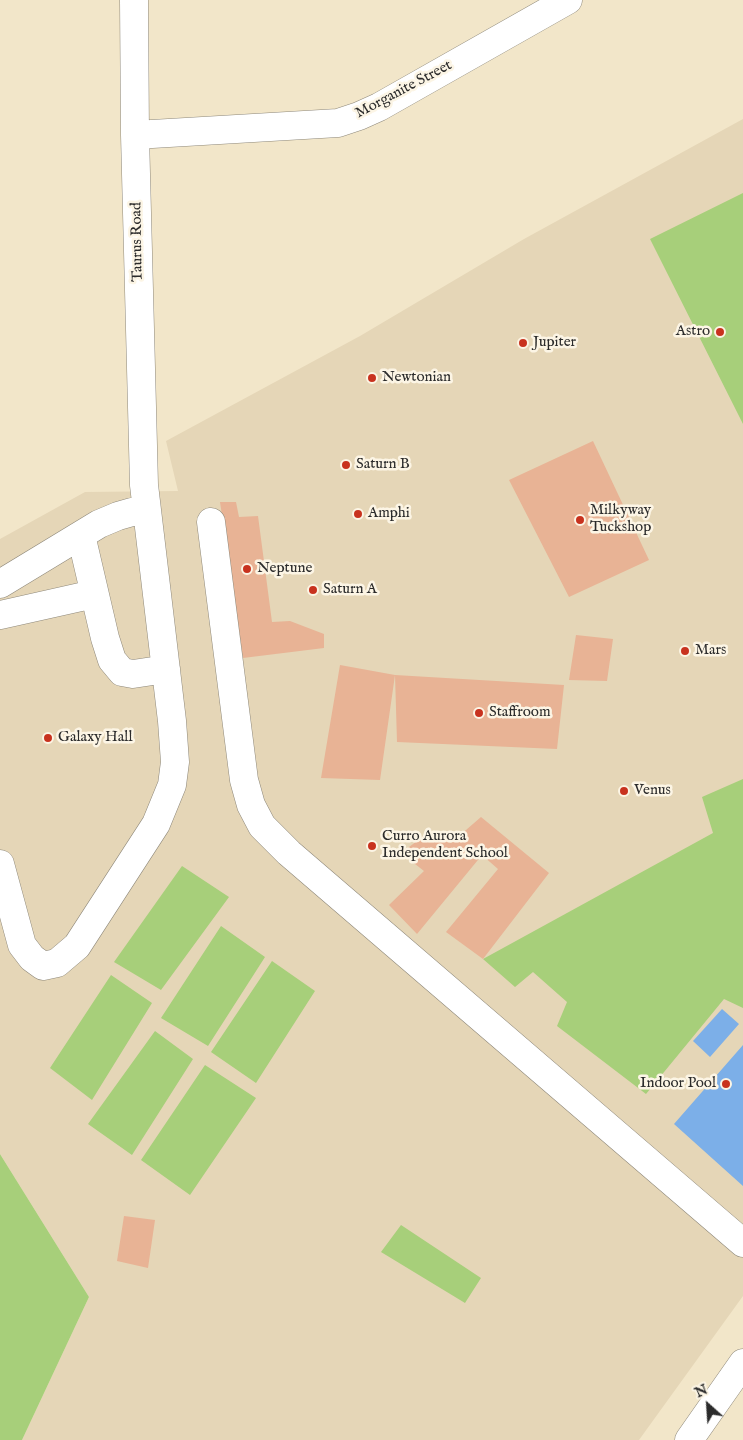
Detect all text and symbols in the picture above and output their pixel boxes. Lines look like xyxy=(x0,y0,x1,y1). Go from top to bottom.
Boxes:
street label: Morganite Street xyxy=(353,57,455,123)
street label: Taurus Road xyxy=(128,202,148,282)
place label: Astro xyxy=(676,323,710,341)
marker: Astro xyxy=(714,326,726,338)
place label: Jupiter xyxy=(533,334,576,352)
marker: Jupiter xyxy=(517,337,529,349)
place label: Newtonian xyxy=(382,369,451,387)
marker: Newtonian xyxy=(366,372,378,384)
place label: Saturn B xyxy=(356,456,410,474)
marker: Saturn B xyxy=(340,459,352,471)
place label: Milkyway Tuckshop xyxy=(590,502,651,537)
place label: Amphi xyxy=(368,505,410,523)
marker: Amphi xyxy=(352,508,364,520)
marker: Milkyway Tuckshop xyxy=(574,514,586,526)
place label: Neptune xyxy=(257,560,312,578)
marker: Neptune xyxy=(241,563,253,575)
place label: Saturn A xyxy=(323,581,377,599)
marker: Saturn A xyxy=(307,584,319,596)
place label: Mars xyxy=(695,642,726,660)
marker: Mars xyxy=(679,645,691,657)
place label: Staffroom xyxy=(489,704,551,722)
marker: Staffroom xyxy=(473,707,485,719)
place label: Galaxy Hall xyxy=(58,729,133,747)
marker: Galaxy Hall xyxy=(42,732,54,744)
place label: Venus xyxy=(634,782,671,800)
marker: Venus xyxy=(618,785,630,797)
place label: Curro Aurora Independent School xyxy=(382,828,508,863)
marker: Curro Aurora Independent School xyxy=(366,840,378,852)
place label: Indoor Pool xyxy=(640,1075,716,1093)
marker: Indoor Pool xyxy=(720,1078,732,1090)
north arrow xyxy=(683,1380,733,1430)
text: N xyxy=(692,1381,711,1402)

